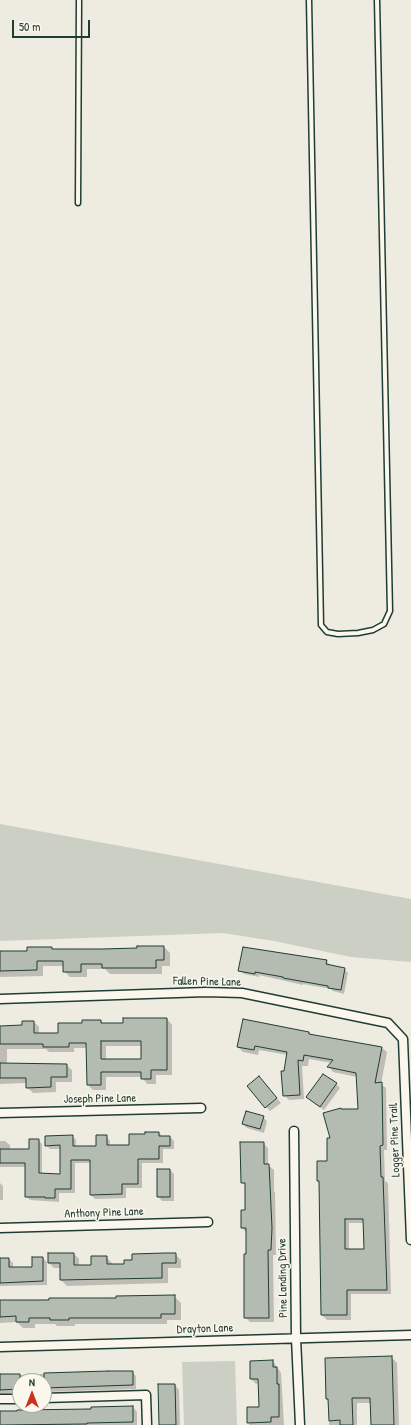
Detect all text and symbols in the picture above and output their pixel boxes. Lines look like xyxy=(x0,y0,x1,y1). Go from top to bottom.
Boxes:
scale bar xyxy=(14,12,92,38)
text: 50 m xyxy=(19,18,40,35)
street label: Fallen Pine Lane xyxy=(173,974,241,990)
street label: Joseph Pine Lane xyxy=(64,1091,136,1107)
street label: Logger Pine Trail xyxy=(387,1103,403,1177)
street label: Anthony Pine Lane xyxy=(64,1204,144,1222)
street label: Pine Landing Drive xyxy=(275,1238,291,1318)
street label: Drayton Lane xyxy=(176,1321,234,1337)
north arrow xyxy=(12,1373,52,1413)
text: N xyxy=(29,1375,35,1389)

